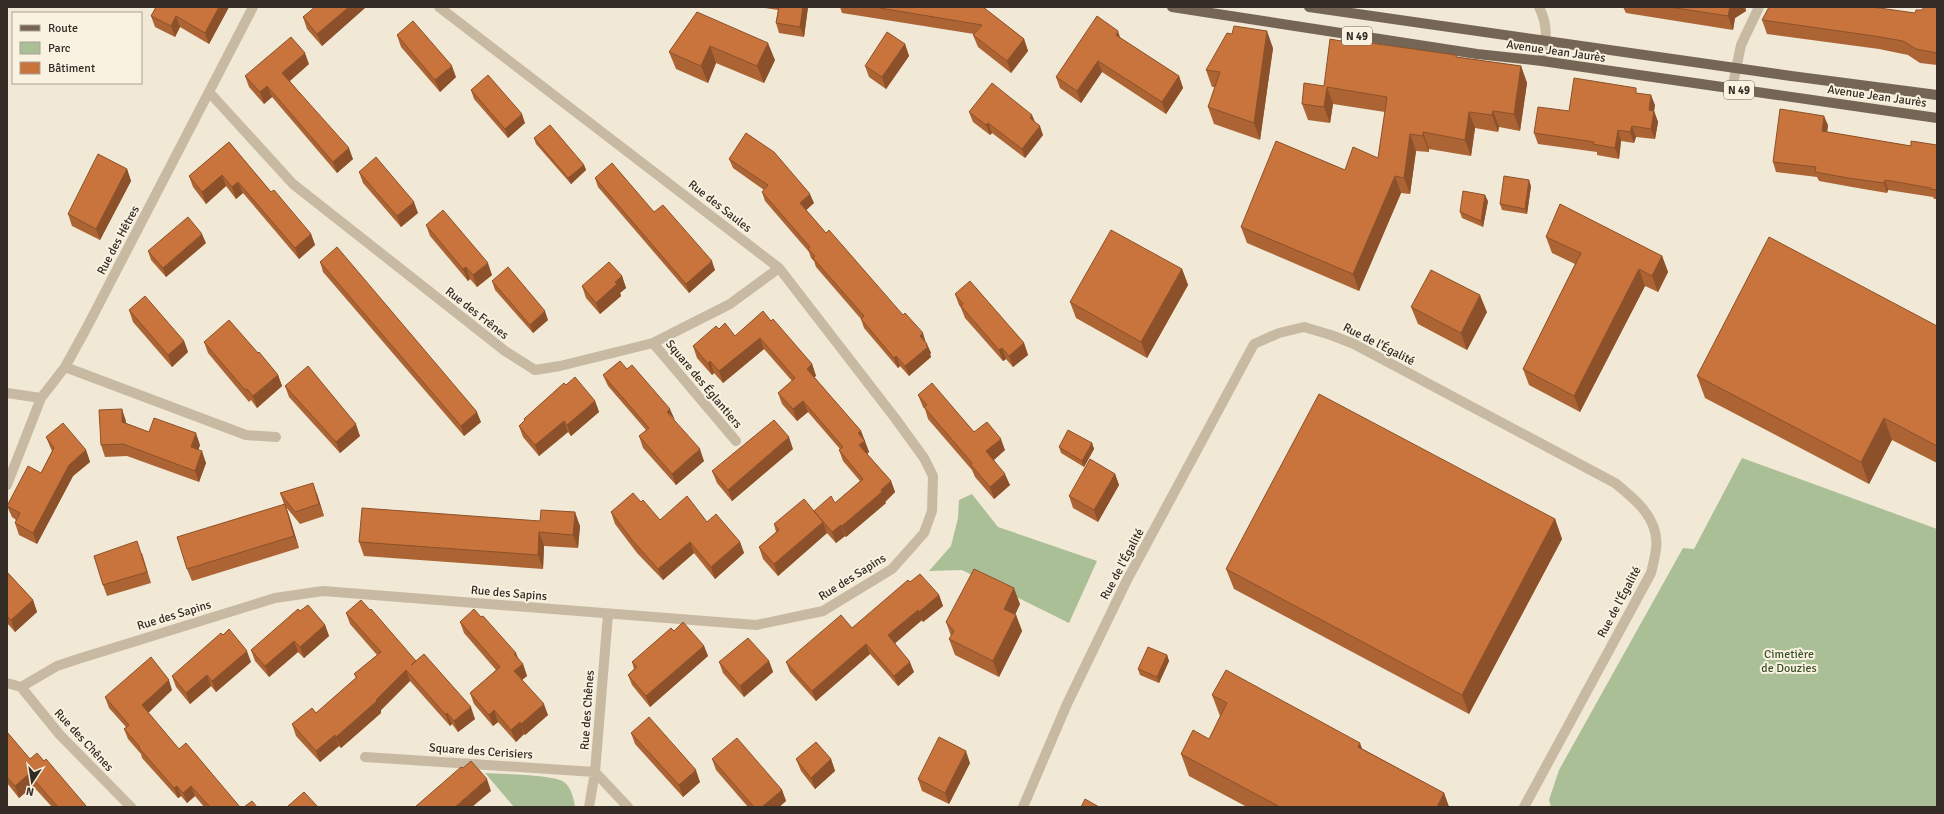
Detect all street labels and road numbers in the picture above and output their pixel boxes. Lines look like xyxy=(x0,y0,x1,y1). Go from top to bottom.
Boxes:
road number: N 49 xyxy=(1342,27,1372,45)
street label: Avenue Jean Jaurès xyxy=(1505,37,1606,66)
road number: N 49 xyxy=(1724,81,1754,99)
street label: Avenue Jean Jaurès xyxy=(1826,82,1927,111)
street label: Rue des Saules xyxy=(685,177,754,236)
street label: Rue des Hêtres xyxy=(94,203,143,277)
street label: Rue des Frênes xyxy=(442,284,511,343)
street label: Rue de l'Égalité xyxy=(1340,320,1417,369)
street label: Square des Églantiers xyxy=(662,337,745,432)
street label: Rue de l'Égalité xyxy=(1097,526,1148,602)
street label: Rue des Sapins xyxy=(816,551,889,604)
street label: Rue de l'Égalité xyxy=(1594,564,1645,640)
street label: Rue des Sapins xyxy=(470,583,548,604)
street label: Rue des Sapins xyxy=(135,597,213,634)
street label: Rue des Chênes xyxy=(577,670,598,750)
street label: Rue des Chênes xyxy=(51,706,116,775)
street label: Square des Cerisiers xyxy=(429,740,533,763)

